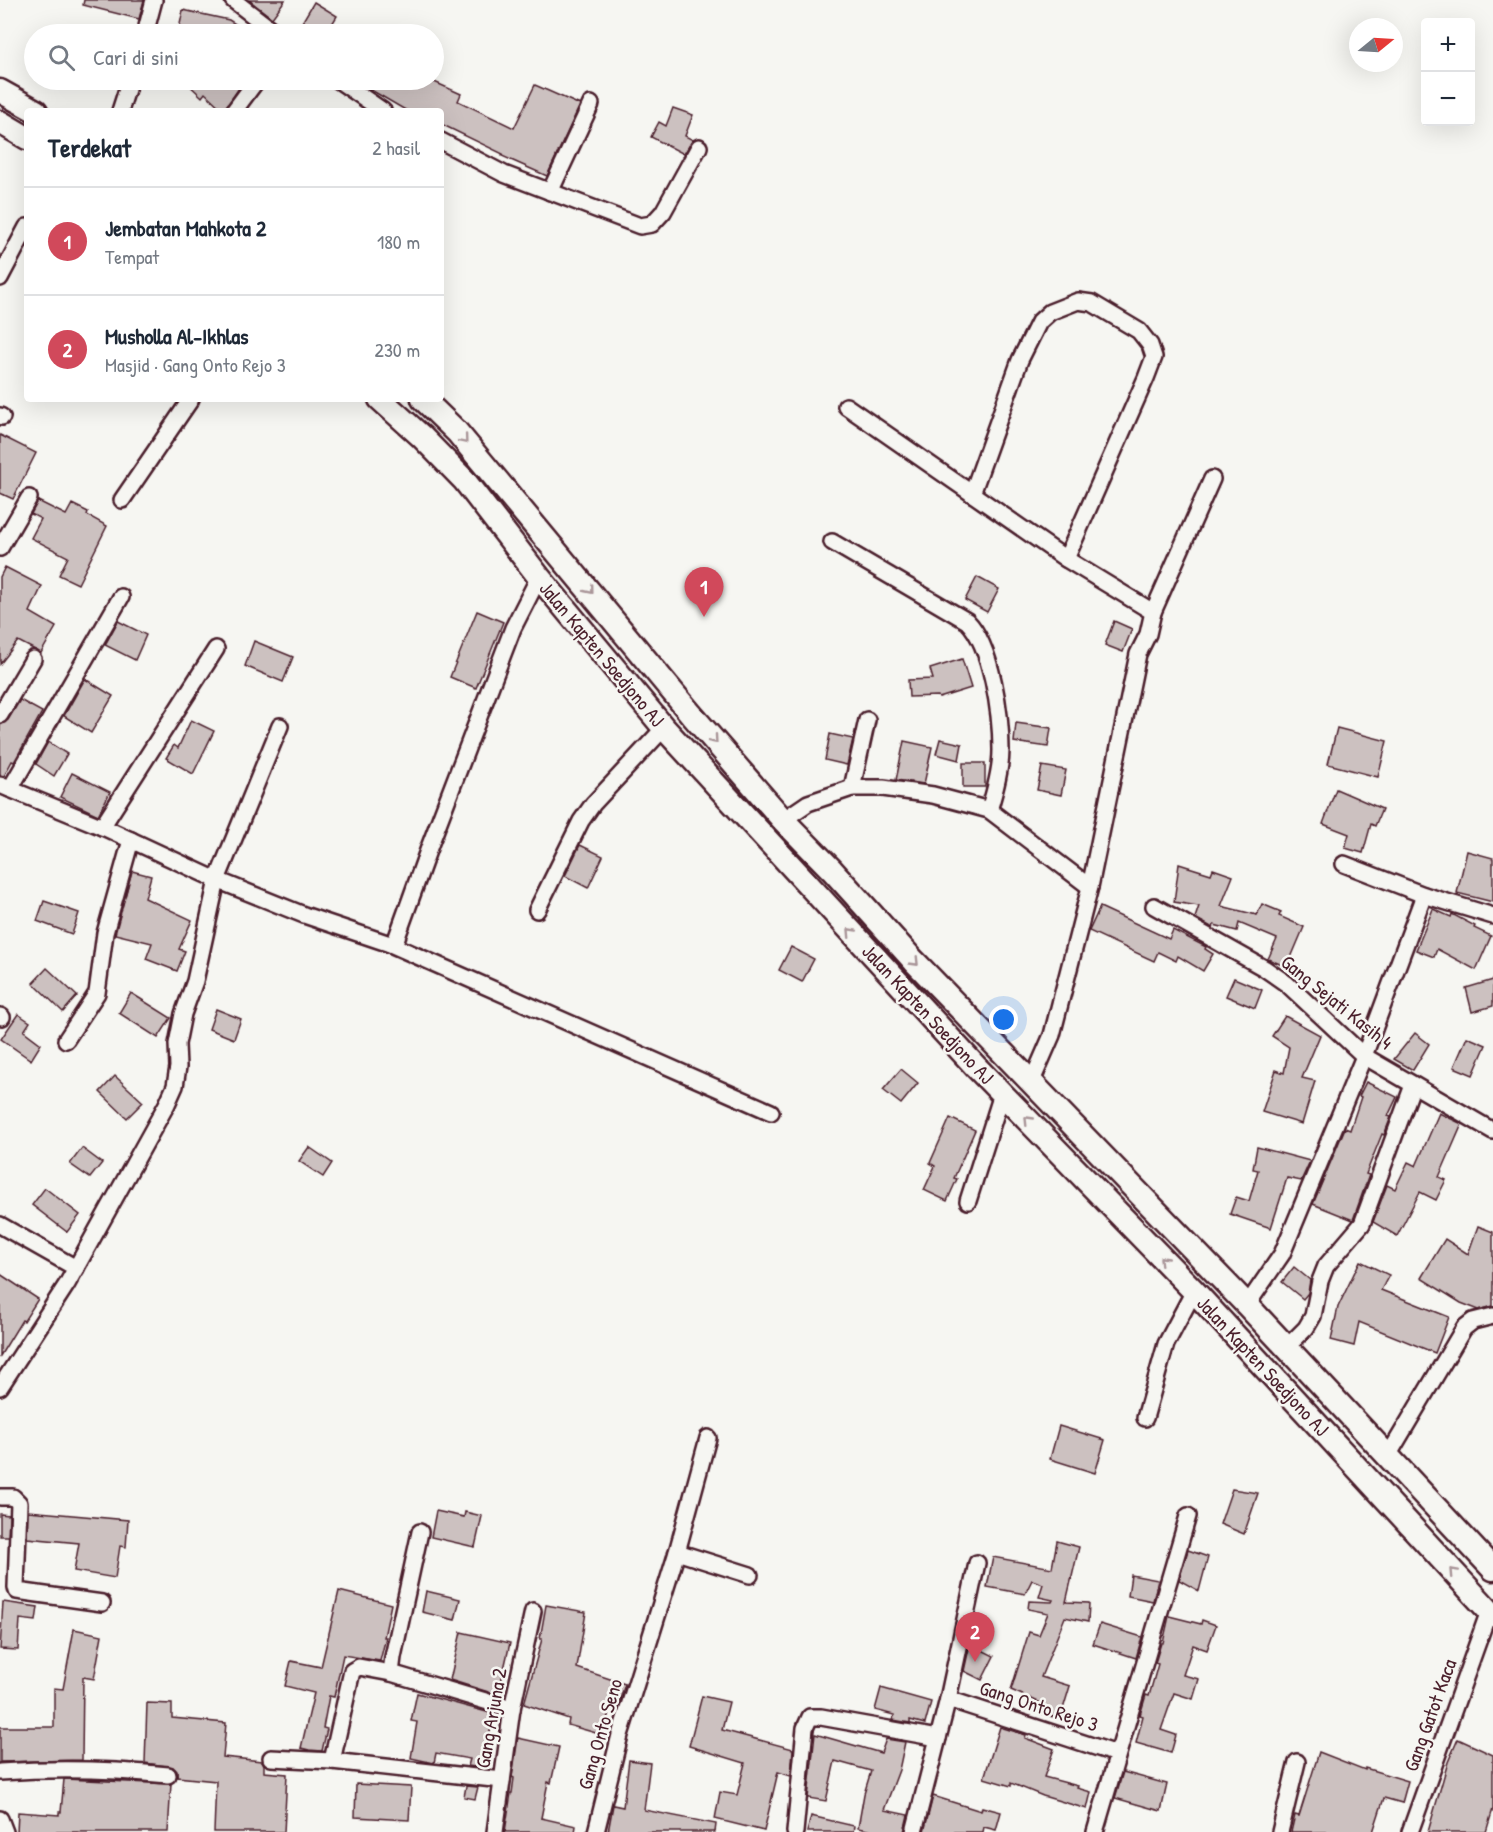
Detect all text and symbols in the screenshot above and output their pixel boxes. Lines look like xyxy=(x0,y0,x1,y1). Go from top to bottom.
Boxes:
north arrow xyxy=(1349,18,1403,72)
map controls xyxy=(1421,18,1475,126)
button: + xyxy=(1421,18,1475,72)
search box xyxy=(24,24,444,90)
icon: search xyxy=(45,41,78,74)
text: Cari di sini xyxy=(93,42,179,72)
button: − xyxy=(1421,72,1475,126)
text: Terdekat xyxy=(48,130,131,165)
text: 2 hasil xyxy=(372,134,420,161)
text: Jembatan Mahkota 2 xyxy=(105,213,266,243)
text: 1 xyxy=(64,228,71,255)
text: 180 m xyxy=(377,228,420,255)
text: Tempat xyxy=(105,243,159,270)
text: Musholla Al-Ikhlas xyxy=(105,321,249,351)
text: 2 xyxy=(63,336,72,363)
text: 230 m xyxy=(375,336,420,363)
text: Masjid · Gang Onto Rejo 3 xyxy=(105,351,286,378)
one-way arrow xyxy=(457,433,468,444)
pin: 1 xyxy=(684,568,724,617)
street label: Jalan Kapten Soedjono AJ xyxy=(534,575,671,732)
one-way arrow xyxy=(582,583,593,594)
one-way arrow xyxy=(707,733,718,744)
one-way arrow xyxy=(847,928,858,939)
street label: Jalan Kapten Soedjono AJ xyxy=(856,938,1000,1089)
street label: Gang Sejati Kasih 4 xyxy=(1276,948,1399,1055)
one-way arrow xyxy=(908,955,919,966)
your location xyxy=(989,1005,1018,1034)
one-way arrow xyxy=(1024,1117,1035,1128)
one-way arrow xyxy=(1160,1257,1171,1268)
street label: Jalan Kapten Soedjono AJ xyxy=(1191,1290,1335,1441)
one-way arrow xyxy=(1449,1569,1460,1579)
pin: 2 xyxy=(956,1612,994,1662)
street label: Gang Gatot Kaca xyxy=(1397,1655,1462,1775)
street label: Gang Arjuna 2 xyxy=(468,1665,513,1770)
street label: Gang Onto Rejo 3 xyxy=(976,1674,1102,1737)
street label: Gang Onto Seno xyxy=(571,1675,628,1792)

